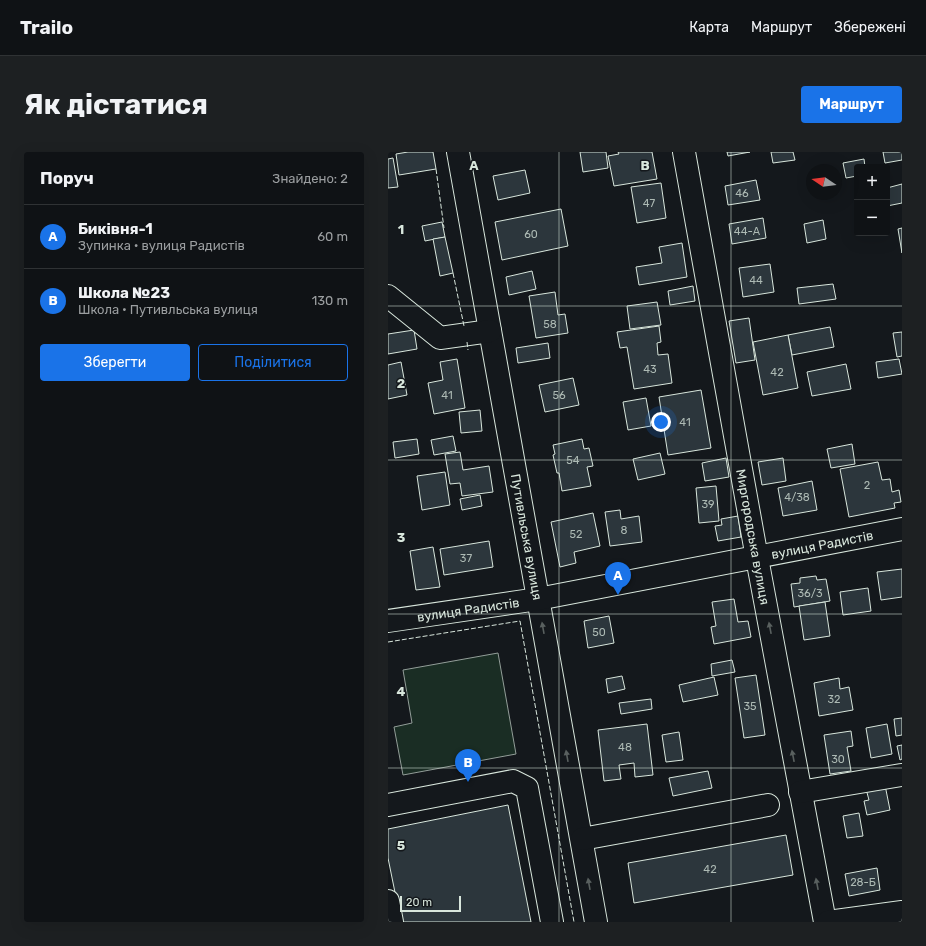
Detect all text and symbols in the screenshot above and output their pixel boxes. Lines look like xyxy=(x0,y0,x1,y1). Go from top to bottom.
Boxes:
text: Trailo xyxy=(20,16,73,39)
text: Карта xyxy=(689,19,729,36)
text: Маршрут xyxy=(751,19,812,36)
text: Збережені xyxy=(834,19,906,36)
button: Маршрут xyxy=(801,86,902,123)
text: Як дістатися xyxy=(24,88,208,121)
text: A xyxy=(469,158,479,173)
text: B xyxy=(640,158,650,173)
north arrow xyxy=(806,164,842,200)
map controls xyxy=(854,164,890,236)
button: + xyxy=(854,164,890,200)
text: Поруч xyxy=(40,168,94,188)
text: Знайдено: 2 xyxy=(272,171,348,186)
house number: 46 xyxy=(735,187,749,200)
house number: 47 xyxy=(643,197,655,210)
button: − xyxy=(854,200,890,236)
text: Бикiвня-1 xyxy=(78,220,153,238)
text: 1 xyxy=(398,222,404,237)
house number: 44-А xyxy=(734,225,761,238)
house number: 60 xyxy=(524,228,538,241)
text: A xyxy=(48,229,58,244)
text: 60 m xyxy=(317,229,348,244)
text: Зупинка · вулиця Радистів xyxy=(78,238,245,253)
house number: 44 xyxy=(749,274,763,287)
text: Школа №23 xyxy=(78,284,170,302)
text: B xyxy=(48,293,58,308)
text: 130 m xyxy=(312,293,348,308)
text: Школа · Путивльська вулиця xyxy=(78,302,258,317)
house number: 58 xyxy=(543,318,557,331)
button: Зберегти xyxy=(40,344,190,381)
button: Поділитися xyxy=(198,344,348,381)
house number: 43 xyxy=(643,363,657,376)
house number: 42 xyxy=(770,366,784,379)
text: 2 xyxy=(397,376,405,391)
house number: 41 xyxy=(441,389,453,402)
house number: 56 xyxy=(552,389,566,402)
your location xyxy=(651,412,671,432)
house number: 41 xyxy=(679,416,691,429)
house number: 54 xyxy=(566,454,580,467)
street label: Миргородська вулиця xyxy=(734,468,773,606)
street label: Путивльська вулиця xyxy=(508,473,546,601)
house number: 2 xyxy=(864,479,870,492)
house number: 4/38 xyxy=(784,491,810,504)
house number: 39 xyxy=(701,498,715,511)
house number: 8 xyxy=(621,524,628,537)
street label: вулиця Радистів xyxy=(770,527,874,561)
house number: 52 xyxy=(570,528,583,541)
text: 3 xyxy=(397,530,406,545)
house number: 37 xyxy=(460,552,472,565)
pin: A xyxy=(605,562,631,595)
house number: 36/3 xyxy=(797,587,823,600)
street label: вулиця Радистів xyxy=(416,594,520,624)
one-way arrow xyxy=(540,622,546,634)
one-way arrow xyxy=(766,622,772,634)
house number: 50 xyxy=(592,626,606,639)
text: 4 xyxy=(397,684,406,699)
house number: 32 xyxy=(827,693,841,706)
house number: 35 xyxy=(743,700,757,713)
house number: 48 xyxy=(618,741,632,754)
pin: B xyxy=(455,749,481,782)
one-way arrow xyxy=(563,749,569,762)
one-way arrow xyxy=(790,750,796,762)
house number: 30 xyxy=(831,753,845,766)
text: 5 xyxy=(397,838,405,853)
house number: 42 xyxy=(703,863,717,876)
house number: 28-Б xyxy=(850,876,876,889)
one-way arrow xyxy=(586,877,592,890)
one-way arrow xyxy=(814,878,820,890)
scale bar xyxy=(400,894,461,913)
text: 20 m xyxy=(406,896,432,909)

